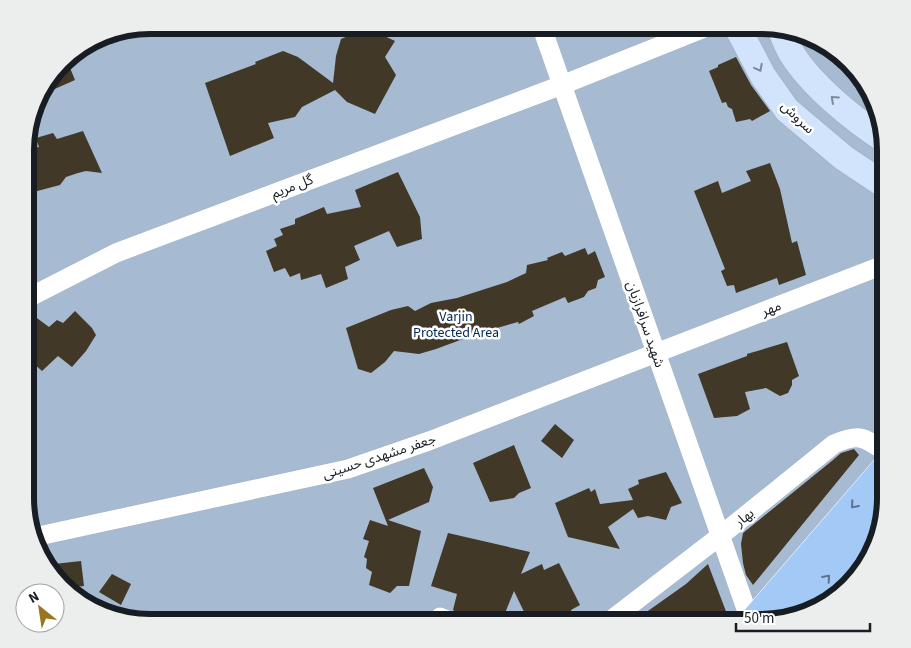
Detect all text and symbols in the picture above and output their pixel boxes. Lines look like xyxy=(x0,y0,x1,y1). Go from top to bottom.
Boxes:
one-way arrow xyxy=(752,63,762,72)
one-way arrow xyxy=(830,96,839,105)
street label: سروش xyxy=(776,97,819,139)
street label: گل مریم xyxy=(269,170,316,204)
street label: شهید سرافرازیان xyxy=(621,278,669,370)
street label: مهر xyxy=(758,296,784,322)
park label: Varjin Protected Area xyxy=(413,307,499,343)
street label: جعفر مشهدی حسینی xyxy=(320,429,439,485)
one-way arrow xyxy=(851,499,860,508)
street label: بهار xyxy=(730,504,759,532)
one-way arrow xyxy=(821,575,830,584)
north arrow xyxy=(15,583,65,633)
text: N xyxy=(25,587,43,609)
scale bar xyxy=(736,600,870,632)
text: 50 m xyxy=(744,608,774,629)

